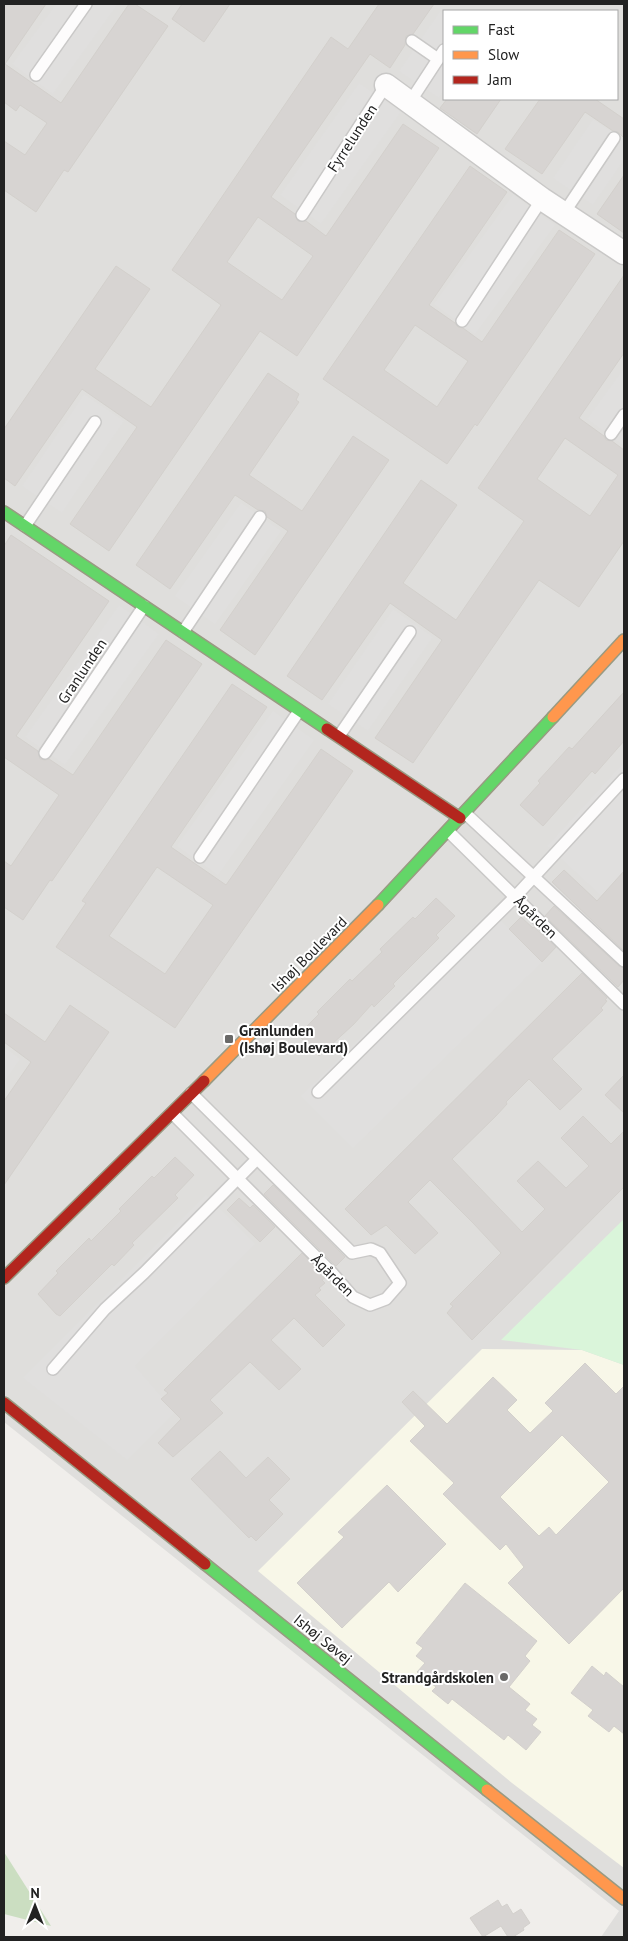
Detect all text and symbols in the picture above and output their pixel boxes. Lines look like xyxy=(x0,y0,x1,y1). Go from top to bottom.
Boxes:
legend xyxy=(443,10,618,100)
text: Fast xyxy=(488,20,515,39)
text: Slow xyxy=(488,45,519,64)
text: Jam xyxy=(487,70,512,89)
street label: Fyrrelunden xyxy=(323,100,381,176)
street label: Granlunden xyxy=(53,635,111,707)
street label: Ågården xyxy=(510,892,562,942)
street label: Ishøj Boulevard xyxy=(267,912,351,996)
place label: Granlunden (Ishøj Boulevard) xyxy=(239,1021,348,1057)
marker: Granlunden (Ishøj Boulevard) xyxy=(223,1033,235,1045)
street label: Ågården xyxy=(308,1250,358,1300)
street label: Ishøj Søvej xyxy=(290,1610,356,1668)
place label: Strandgårdskolen xyxy=(381,1668,494,1687)
marker: Strandgårdskolen xyxy=(498,1671,510,1683)
north arrow xyxy=(10,1881,60,1931)
text: N xyxy=(30,1884,40,1902)

